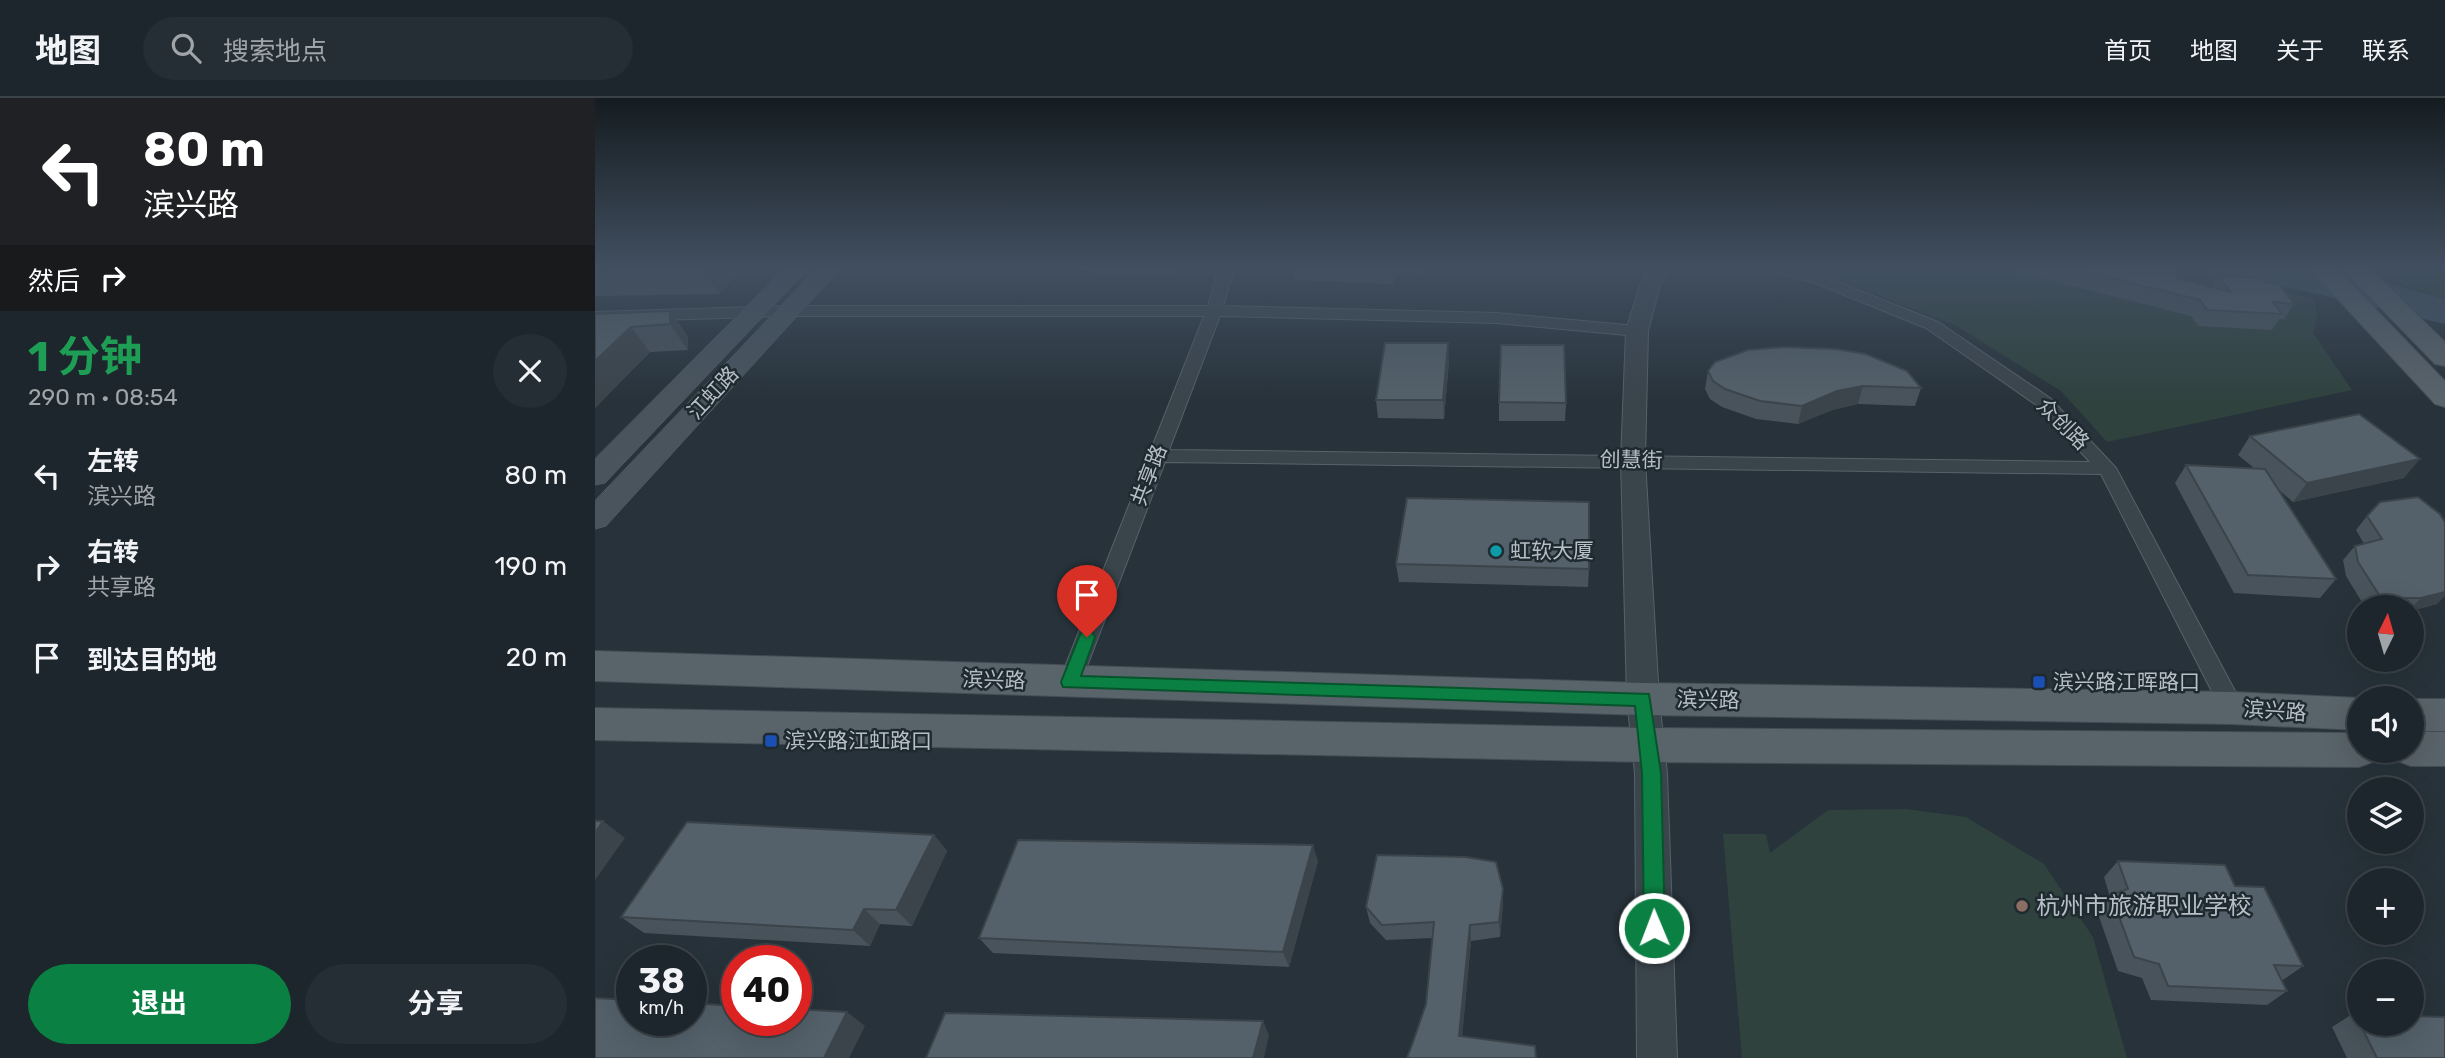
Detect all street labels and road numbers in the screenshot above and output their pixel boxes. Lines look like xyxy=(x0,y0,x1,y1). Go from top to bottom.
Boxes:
street label: 江虹路 xyxy=(682,361,743,424)
street label: 众创路 xyxy=(2032,393,2094,455)
street label: 共享路 xyxy=(1126,441,1171,509)
street label: 创慧街 xyxy=(1599,446,1663,473)
street label: 滨兴路 xyxy=(962,666,1026,693)
street label: 滨兴路 xyxy=(1676,686,1740,713)
street label: 滨兴路 xyxy=(2243,696,2307,725)

